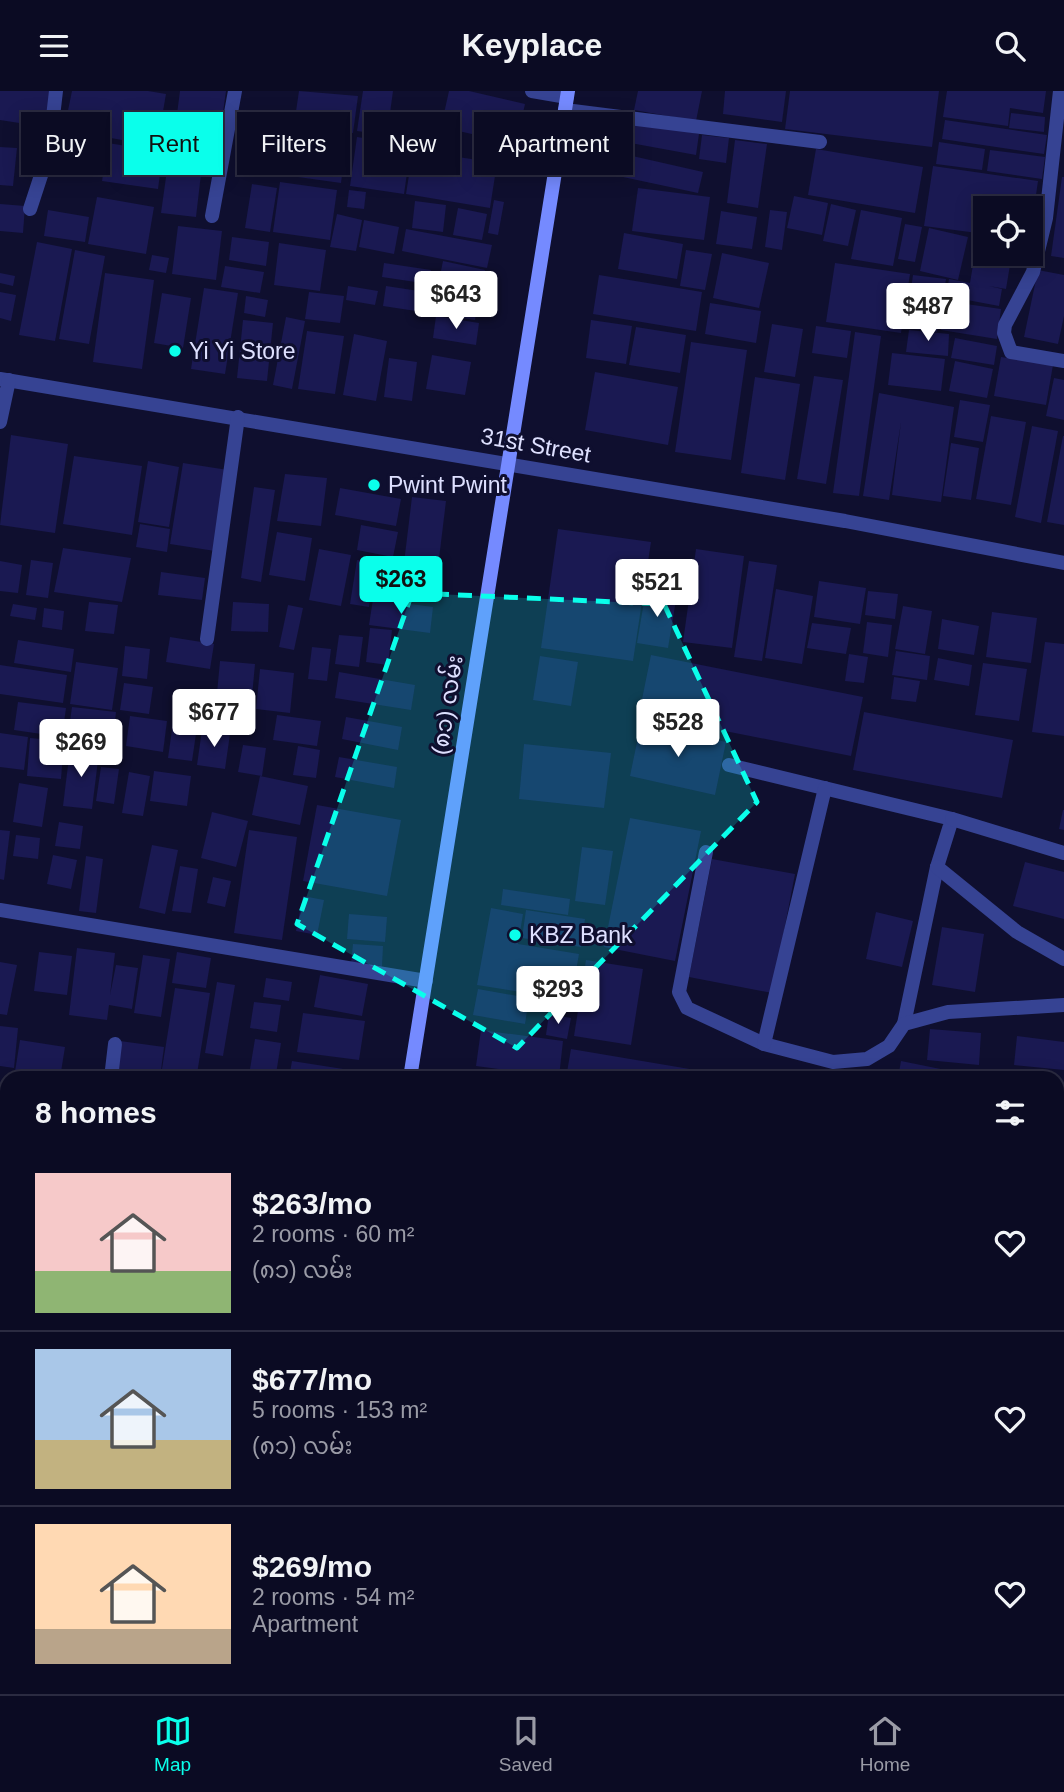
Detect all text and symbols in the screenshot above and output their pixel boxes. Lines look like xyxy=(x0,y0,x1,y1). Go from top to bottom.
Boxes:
icon: menu xyxy=(35,27,73,65)
text: Keyplace xyxy=(462,27,602,63)
icon: search xyxy=(991,27,1029,65)
chip: Buy xyxy=(21,112,110,175)
chip: Rent xyxy=(124,112,223,175)
chip: Filters xyxy=(237,112,350,175)
chip: New xyxy=(364,112,460,175)
chip: Apartment xyxy=(474,112,633,175)
map controls xyxy=(973,196,1043,266)
button: locate xyxy=(973,196,1043,266)
pin: $643 xyxy=(415,271,497,331)
text: $643 xyxy=(430,281,482,307)
pin: $487 xyxy=(887,283,969,343)
text: $487 xyxy=(902,293,954,319)
place label: Yi Yi Store xyxy=(189,338,296,364)
marker: Yi Yi Store xyxy=(167,343,183,359)
street label: 31st Street xyxy=(479,423,594,468)
place label: Pwint Pwint xyxy=(388,472,507,498)
marker: Pwint Pwint xyxy=(366,477,382,493)
pin: $263 xyxy=(360,557,442,616)
pin: $521 xyxy=(616,559,698,619)
text: $263 xyxy=(375,566,427,592)
text: $521 xyxy=(631,569,683,595)
street label: (၈၁) လမ်း xyxy=(423,653,468,757)
pin: $677 xyxy=(173,689,255,749)
text: $677 xyxy=(188,699,240,725)
pin: $528 xyxy=(637,699,719,759)
text: $528 xyxy=(652,709,704,735)
pin: $269 xyxy=(40,719,122,779)
text: $269 xyxy=(55,729,107,755)
place label: KBZ Bank xyxy=(529,922,633,948)
marker: KBZ Bank xyxy=(507,927,523,943)
pin: $293 xyxy=(517,967,599,1026)
text: $293 xyxy=(532,976,584,1002)
icon: filters xyxy=(991,1094,1029,1132)
text: 8 homes xyxy=(35,1096,157,1129)
text: $263/mo xyxy=(252,1187,372,1220)
icon: home xyxy=(91,1201,175,1285)
text: 2 rooms · 60 m² xyxy=(252,1221,414,1247)
icon: heart xyxy=(991,1224,1029,1262)
text: (၈၁) လမ်း xyxy=(252,1257,352,1283)
text: $677/mo xyxy=(252,1363,372,1396)
icon: home xyxy=(91,1377,175,1461)
text: 5 rooms · 153 m² xyxy=(252,1397,427,1423)
icon: heart xyxy=(991,1400,1029,1438)
text: (၈၁) လမ်း xyxy=(252,1433,352,1459)
text: $269/mo xyxy=(252,1550,372,1583)
icon: home xyxy=(91,1552,175,1636)
icon: heart xyxy=(991,1575,1029,1613)
text: 2 rooms · 54 m² xyxy=(252,1584,414,1610)
text: Apartment xyxy=(252,1611,358,1637)
tab: Map xyxy=(154,1712,192,1776)
tab: Saved xyxy=(499,1712,553,1776)
tab: Home xyxy=(860,1712,910,1776)

